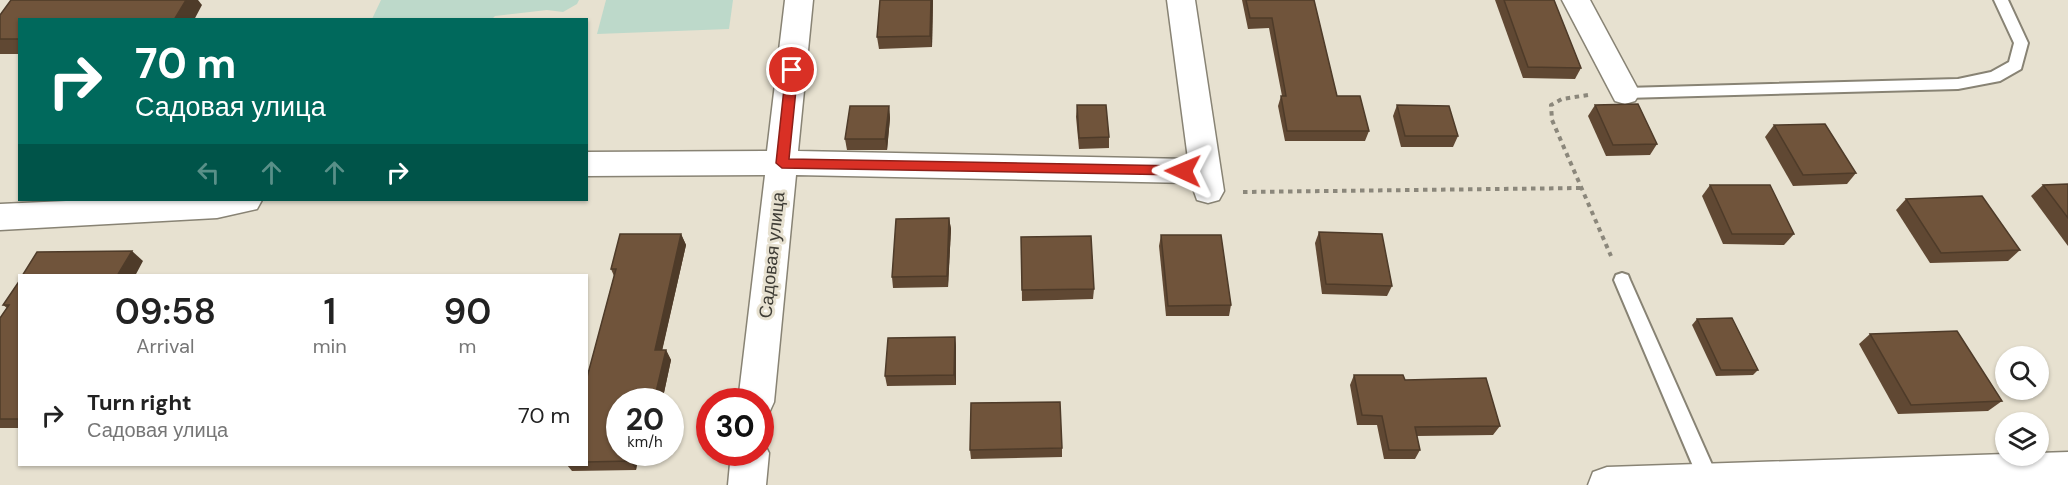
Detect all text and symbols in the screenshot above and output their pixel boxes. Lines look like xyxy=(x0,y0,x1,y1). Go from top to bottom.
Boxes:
text: 70 m xyxy=(135,36,236,91)
icon: right xyxy=(36,42,114,120)
pin xyxy=(766,44,817,95)
icon: arrive xyxy=(775,53,808,86)
text: Садовая улица xyxy=(135,89,326,124)
position arrow xyxy=(1151,139,1215,203)
icon: left xyxy=(192,156,225,189)
icon: ahead xyxy=(255,156,288,189)
icon: ahead xyxy=(318,156,351,189)
icon: right xyxy=(381,156,414,189)
street label: Садовая улица xyxy=(753,190,791,319)
text: 09:58 xyxy=(115,288,216,335)
text: 1 xyxy=(323,288,336,335)
text: 90 xyxy=(443,288,491,335)
text: Arrival xyxy=(136,333,194,359)
text: min xyxy=(313,333,347,359)
text: m xyxy=(458,333,476,359)
map controls xyxy=(1995,346,2049,466)
button: search xyxy=(1995,346,2049,400)
text: Turn right xyxy=(87,388,192,417)
speed limit sign: 30 xyxy=(696,388,774,466)
icon: right xyxy=(36,399,69,432)
text: 20 xyxy=(626,400,664,439)
text: 70 m xyxy=(518,401,570,430)
button: layers xyxy=(1995,412,2049,466)
text: Садовая улица xyxy=(87,417,228,443)
text: km/h xyxy=(627,432,663,452)

